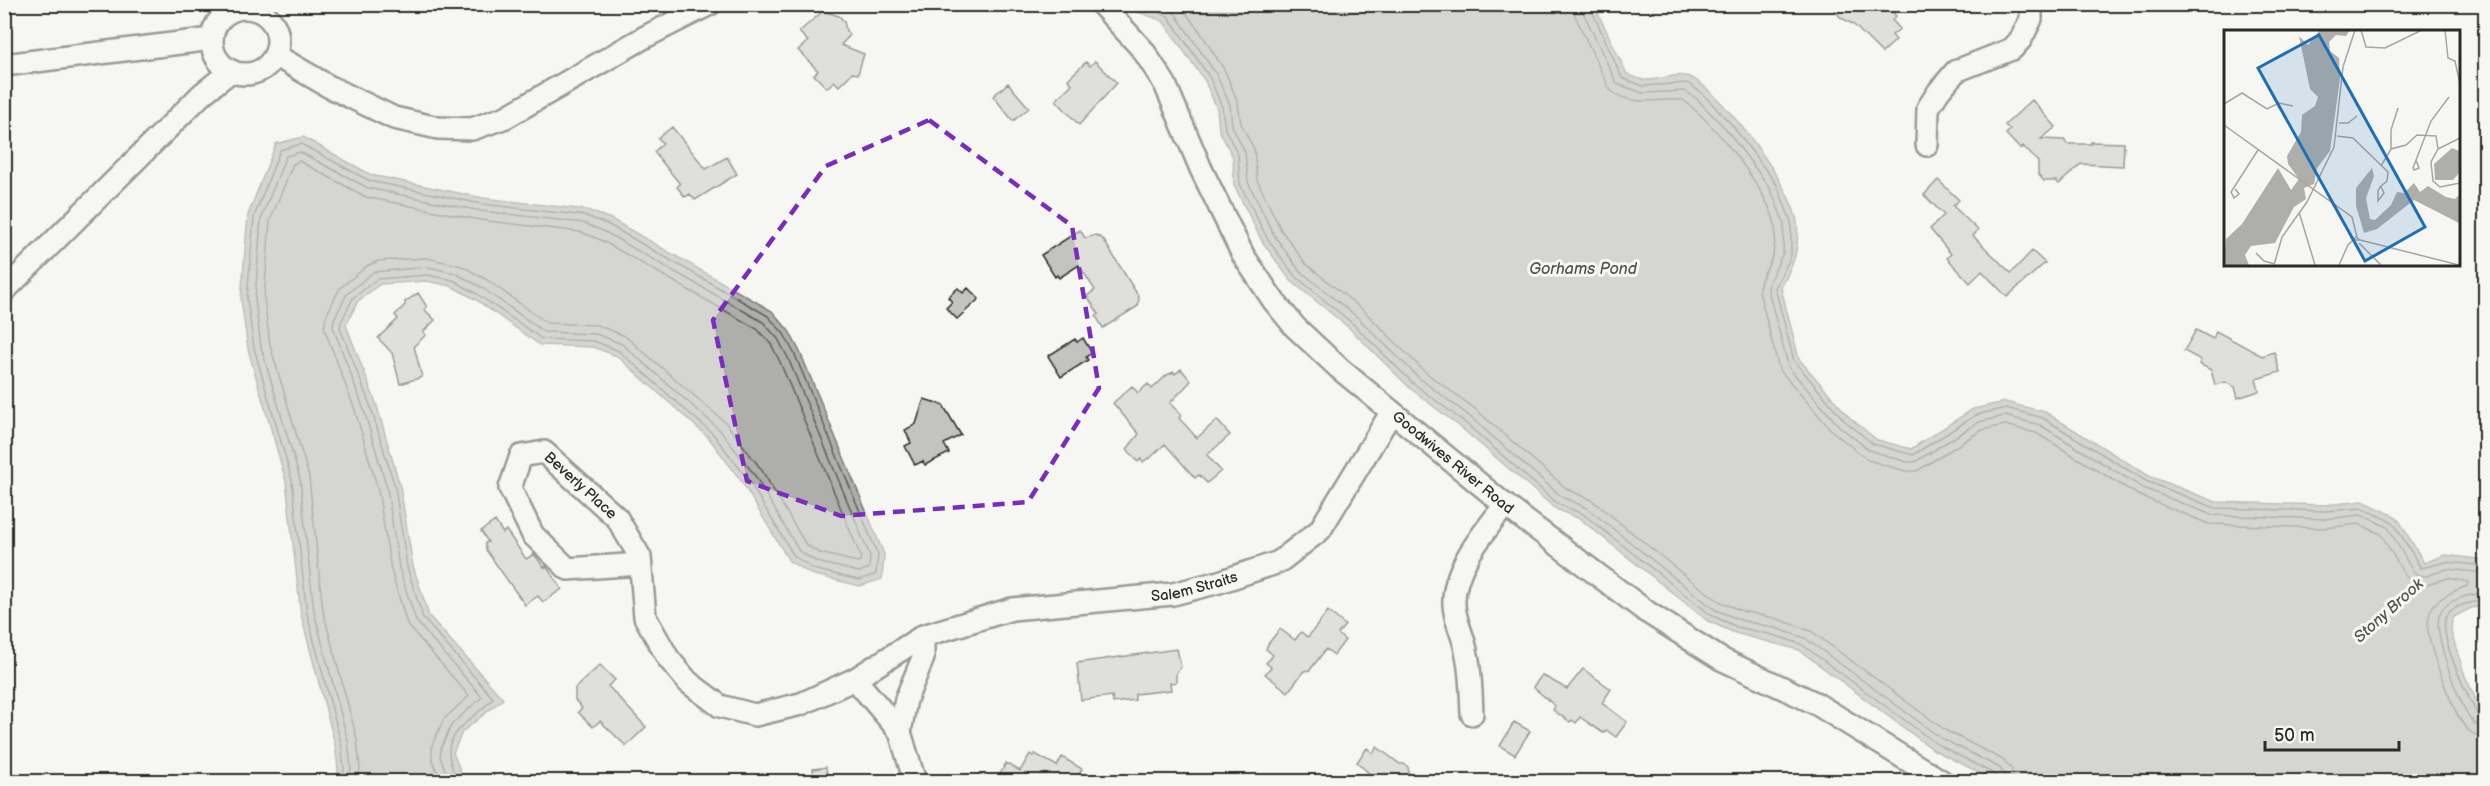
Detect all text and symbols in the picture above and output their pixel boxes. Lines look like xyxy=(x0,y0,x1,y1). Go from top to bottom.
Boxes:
inset map xyxy=(2224,30,2460,266)
water label: Gorhams Pond xyxy=(1529,260,1638,279)
street label: Goodwives River Road xyxy=(1388,407,1518,518)
street label: Beverly Place xyxy=(540,447,621,523)
street label: Salem Straits xyxy=(1150,567,1241,606)
water label: Stony Brook xyxy=(2350,574,2428,647)
scale bar xyxy=(2265,714,2398,752)
text: 50 m xyxy=(2274,725,2315,746)

